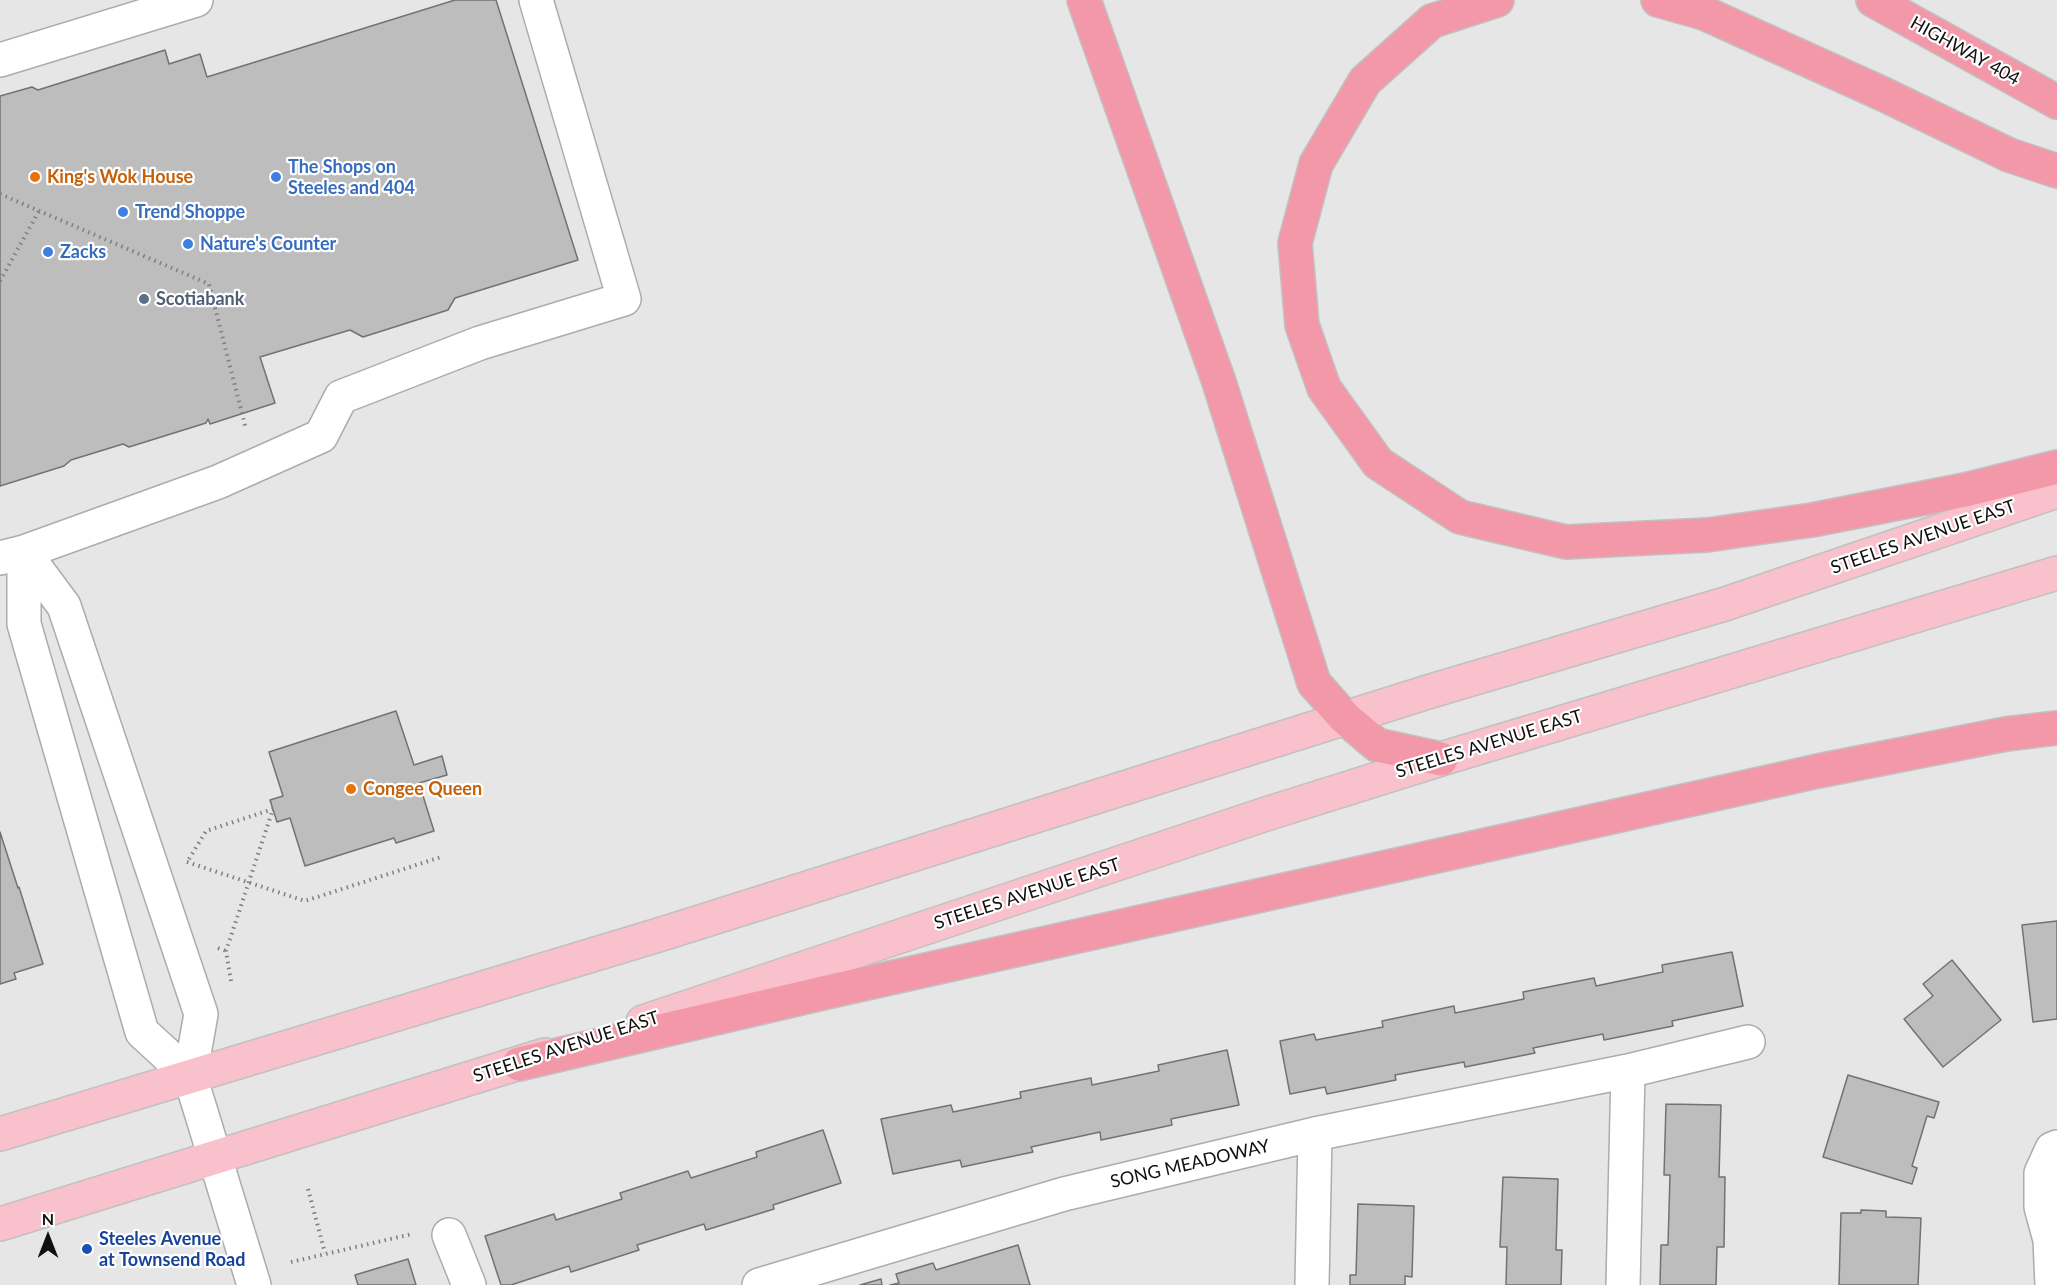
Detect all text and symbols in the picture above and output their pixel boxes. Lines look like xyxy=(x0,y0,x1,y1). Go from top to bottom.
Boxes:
street label: HIGHWAY 404 xyxy=(1907,12,2023,90)
place label: The Shops on Steeles and 404 xyxy=(288,156,415,198)
place label: King's Wok House xyxy=(47,166,193,188)
marker: King's Wok House xyxy=(28,170,42,184)
marker: The Shops on Steeles and 404 xyxy=(269,170,283,184)
place label: Trend Shoppe xyxy=(135,201,245,223)
marker: Trend Shoppe xyxy=(116,205,130,219)
place label: Nature's Counter xyxy=(200,233,336,255)
marker: Nature's Counter xyxy=(181,237,195,251)
place label: Zacks xyxy=(60,241,106,263)
marker: Zacks xyxy=(41,245,55,259)
place label: Scotiabank xyxy=(156,288,244,310)
marker: Scotiabank xyxy=(137,292,151,306)
street label: STEELES AVENUE EAST xyxy=(1828,495,2018,579)
street label: STEELES AVENUE EAST xyxy=(1393,705,1585,783)
place label: Congee Queen xyxy=(363,778,482,800)
marker: Congee Queen xyxy=(344,782,358,796)
street label: STEELES AVENUE EAST xyxy=(931,854,1123,934)
street label: STEELES AVENUE EAST xyxy=(470,1007,662,1087)
street label: SONG MEADOWAY xyxy=(1108,1135,1272,1193)
north arrow xyxy=(18,1207,78,1267)
text: N xyxy=(42,1209,54,1228)
place label: Steeles Avenue at Townsend Road xyxy=(99,1228,245,1270)
marker: Steeles Avenue at Townsend Road xyxy=(80,1242,94,1256)

